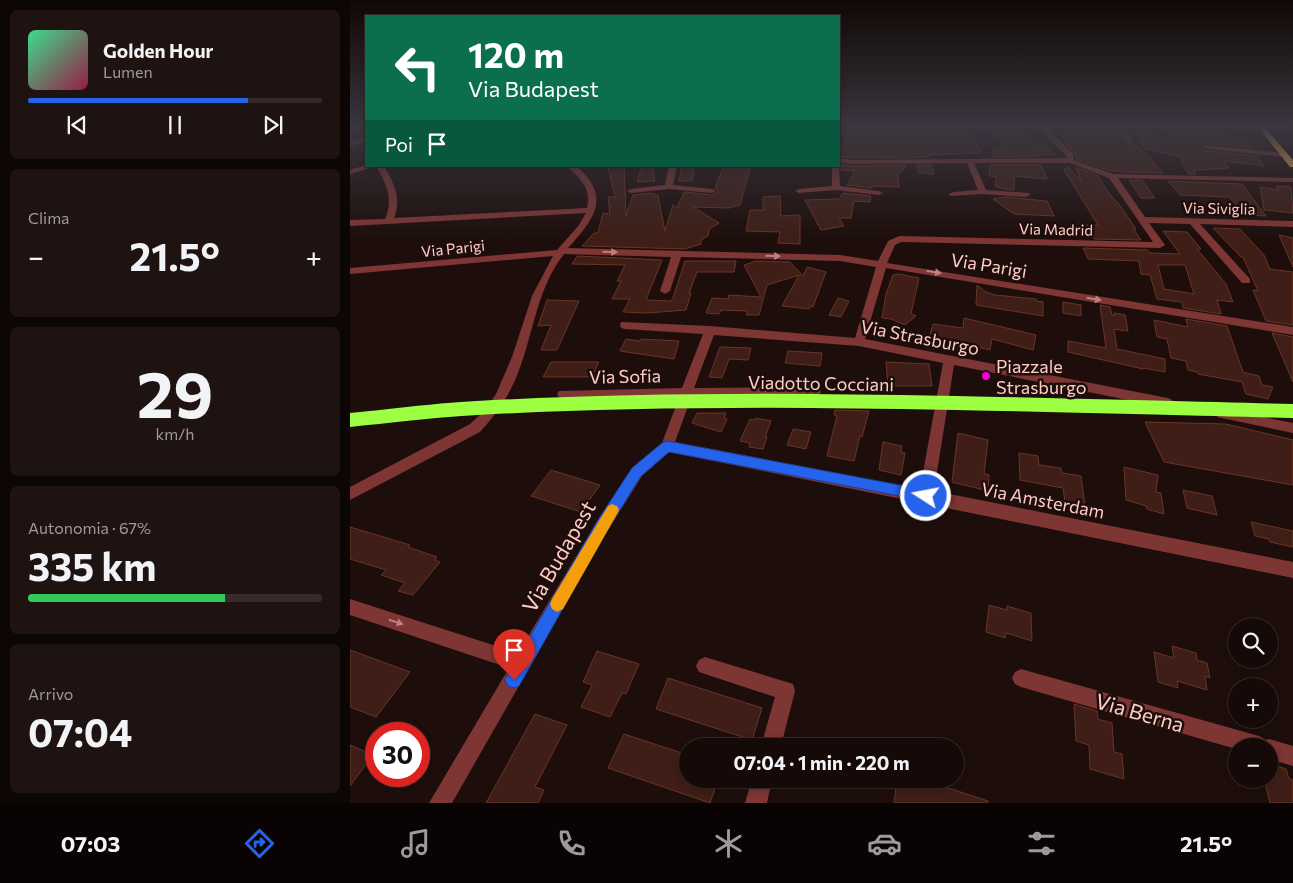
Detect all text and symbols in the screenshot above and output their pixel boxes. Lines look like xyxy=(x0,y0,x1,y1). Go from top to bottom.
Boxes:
text: 120 m xyxy=(468,32,564,75)
icon: left xyxy=(385,35,450,100)
text: Golden Hour xyxy=(103,39,213,62)
text: Lumen xyxy=(103,62,153,81)
text: Via Budapest xyxy=(468,75,599,102)
icon: previous xyxy=(63,111,91,139)
icon: pause xyxy=(161,111,189,139)
icon: next xyxy=(259,111,287,139)
icon: arrive xyxy=(423,130,451,158)
text: Poi xyxy=(385,133,413,156)
street label: Via Siviglia xyxy=(1182,198,1256,218)
text: Clima xyxy=(28,208,69,227)
street label: Via Madrid xyxy=(1019,219,1093,239)
text: 21.5° xyxy=(130,232,220,279)
street label: Via Parigi xyxy=(420,236,486,260)
text: − xyxy=(28,239,44,273)
text: + xyxy=(306,239,322,273)
one-way arrow xyxy=(602,248,618,256)
street label: Via Parigi xyxy=(949,248,1029,282)
one-way arrow xyxy=(765,252,781,260)
one-way arrow xyxy=(926,269,942,277)
one-way arrow xyxy=(1087,295,1103,303)
street label: Via Strasburgo xyxy=(859,315,981,359)
text: 29 xyxy=(137,352,213,431)
place label: Piazzale Strasburgo xyxy=(996,355,1087,398)
street label: Via Sofia xyxy=(589,364,661,388)
marker: Piazzale Strasburgo xyxy=(980,370,992,382)
street label: Viadotto Cocciani xyxy=(748,371,894,395)
text: km/h xyxy=(156,424,194,443)
position arrow xyxy=(899,469,951,521)
street label: Via Amsterdam xyxy=(979,477,1107,523)
street label: Via Budapest xyxy=(516,496,600,616)
text: Autonomia · 67% xyxy=(28,518,151,537)
text: 335 km xyxy=(28,542,156,589)
map controls xyxy=(1228,618,1278,788)
button: search xyxy=(1228,618,1278,668)
one-way arrow xyxy=(389,619,404,627)
pin xyxy=(493,629,535,680)
icon: arrive xyxy=(500,636,528,664)
button: + xyxy=(1228,678,1278,728)
text: Arrivo xyxy=(28,684,73,703)
street label: Via Berna xyxy=(1093,687,1187,737)
text: 07:04 xyxy=(28,708,132,755)
speed limit sign: 30 xyxy=(365,722,430,787)
button: − xyxy=(1228,738,1278,788)
text: 07:04 · 1 min · 220 m xyxy=(733,751,910,774)
icon: directions xyxy=(242,826,277,861)
icon: music xyxy=(398,826,433,861)
icon: phone xyxy=(554,826,589,861)
icon: climate xyxy=(711,826,746,861)
icon: car xyxy=(867,826,902,861)
icon: filters xyxy=(1024,826,1059,861)
text: 07:03 xyxy=(61,830,120,857)
text: 21.5° xyxy=(1180,830,1232,857)

